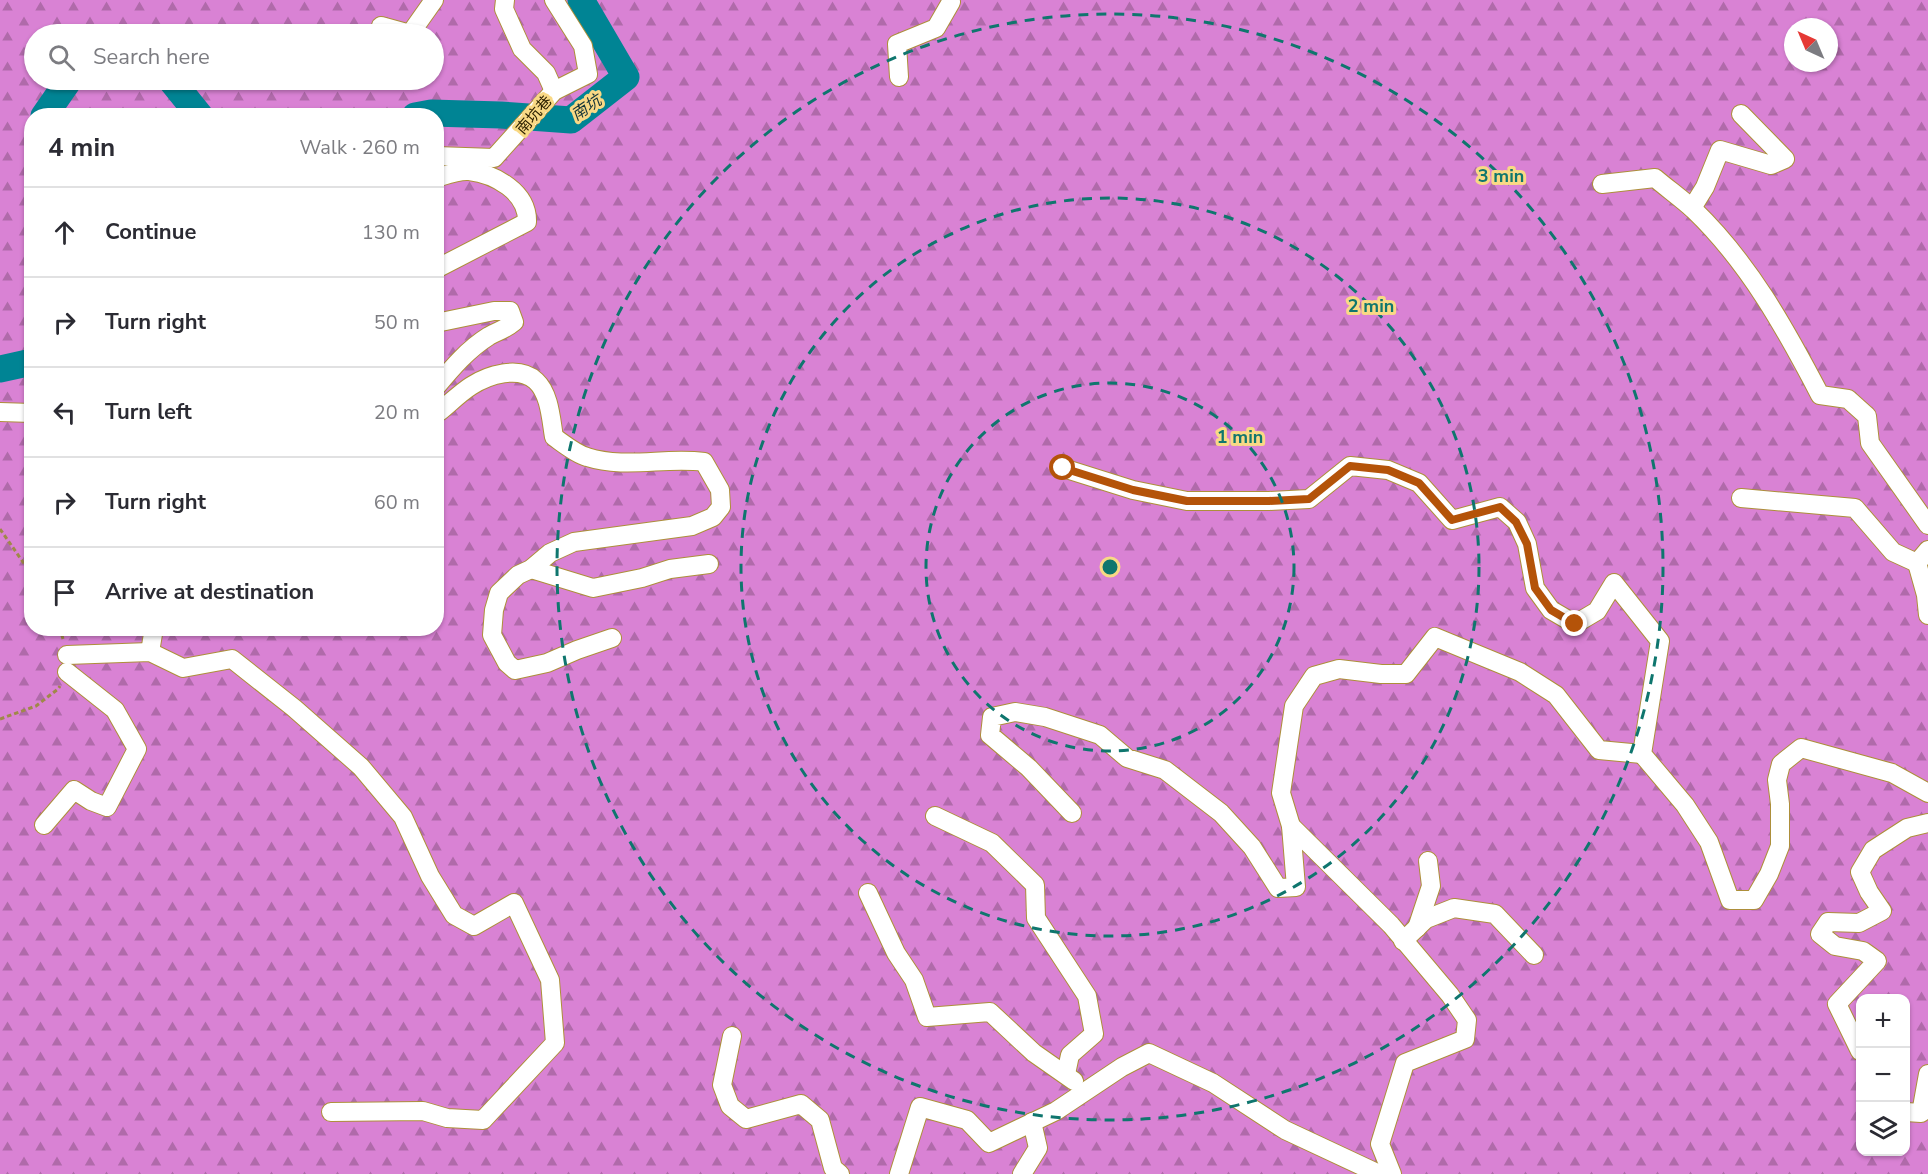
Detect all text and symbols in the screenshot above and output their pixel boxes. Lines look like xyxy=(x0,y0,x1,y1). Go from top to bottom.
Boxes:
north arrow xyxy=(1784,18,1838,72)
search box xyxy=(24,24,444,90)
icon: search xyxy=(45,41,78,74)
text: Search here xyxy=(93,42,210,72)
water label: 南坑 xyxy=(567,89,608,126)
street label: 南坑巷 xyxy=(512,91,556,139)
text: 4 min xyxy=(48,130,115,165)
text: Walk · 260 m xyxy=(300,134,420,161)
text: 3 min xyxy=(1478,164,1524,188)
icon: ahead xyxy=(48,216,81,249)
text: Continue xyxy=(105,217,196,247)
text: 130 m xyxy=(362,219,420,246)
text: 2 min xyxy=(1348,294,1394,318)
icon: right xyxy=(48,306,81,339)
text: Turn right xyxy=(105,307,206,337)
text: 50 m xyxy=(374,309,420,336)
icon: left xyxy=(48,396,81,429)
text: Turn left xyxy=(105,397,192,427)
text: 20 m xyxy=(374,399,420,426)
text: 1 min xyxy=(1217,425,1263,449)
route start xyxy=(1049,454,1075,480)
icon: right xyxy=(48,486,81,519)
text: Turn right xyxy=(105,487,206,517)
text: 60 m xyxy=(374,489,420,516)
centre of rings xyxy=(1100,557,1120,577)
icon: arrive xyxy=(48,576,81,609)
text: Arrive at destination xyxy=(105,577,314,607)
route end xyxy=(1561,610,1587,636)
map controls xyxy=(1856,994,1910,1156)
button: + xyxy=(1856,994,1910,1048)
button: − xyxy=(1856,1048,1910,1102)
button: layers xyxy=(1856,1102,1910,1156)

